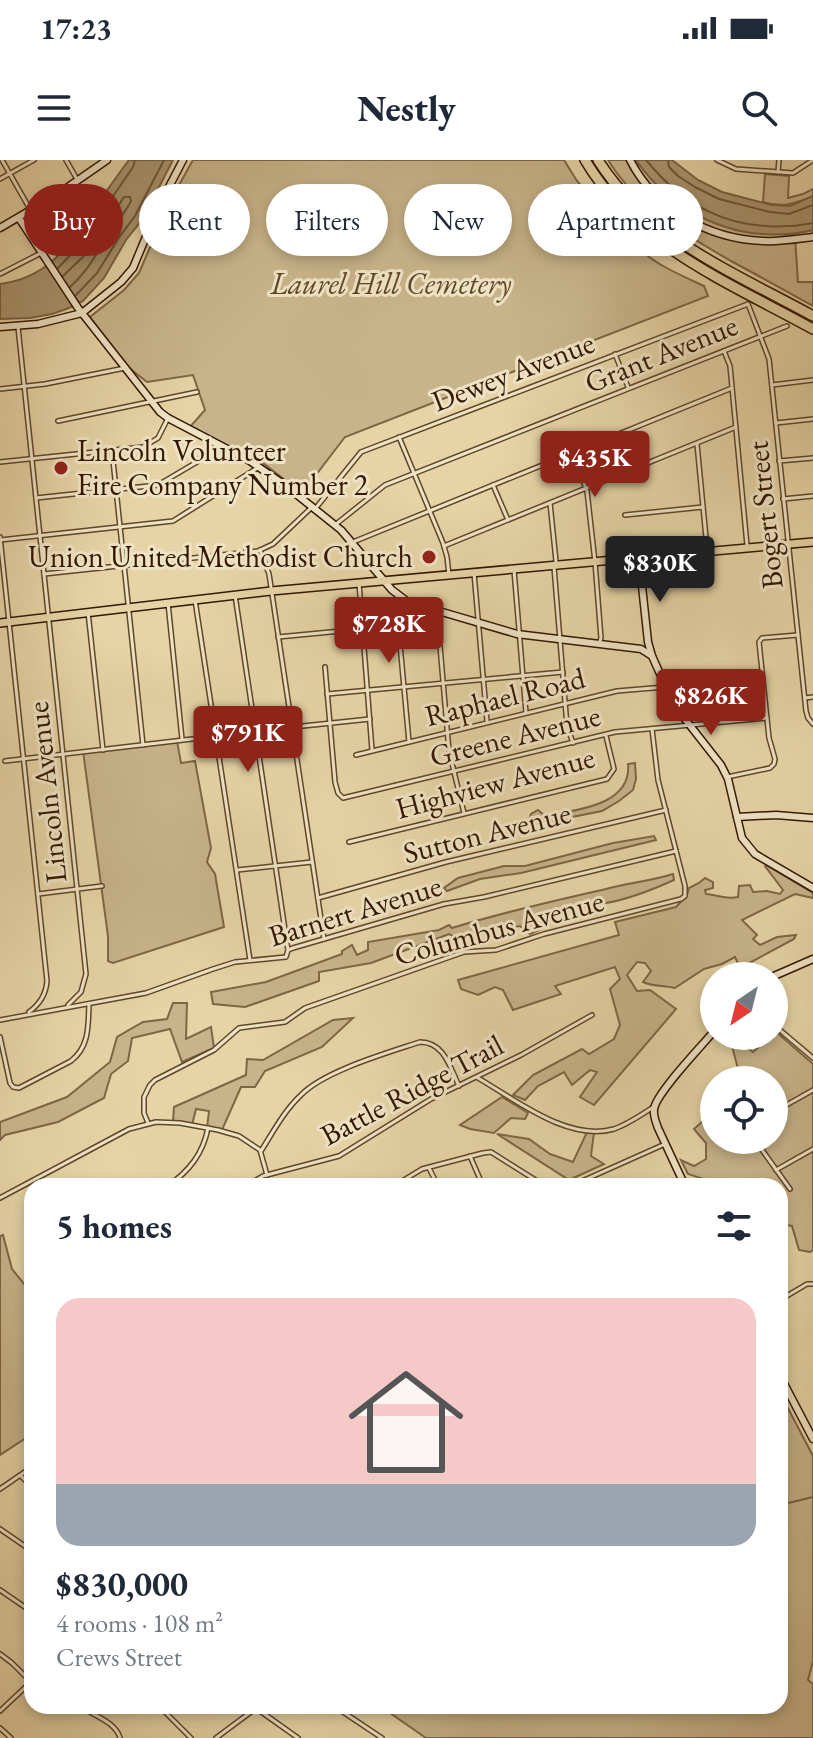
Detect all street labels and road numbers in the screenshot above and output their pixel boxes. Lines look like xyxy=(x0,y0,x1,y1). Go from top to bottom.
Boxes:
street label: Grant Avenue xyxy=(579,305,743,402)
street label: Dewey Avenue xyxy=(426,323,600,420)
street label: Bogert Street xyxy=(737,439,792,591)
street label: Raphael Road xyxy=(421,658,590,735)
street label: Greene Avenue xyxy=(425,695,604,776)
street label: Lincoln Avenue xyxy=(18,700,75,885)
street label: Highview Avenue xyxy=(391,737,599,828)
street label: Sutton Avenue xyxy=(399,793,575,872)
street label: Barnert Avenue xyxy=(264,866,446,955)
street label: Columbus Avenue xyxy=(390,881,608,974)
street label: Battle Ridge Trail xyxy=(314,1025,510,1154)

